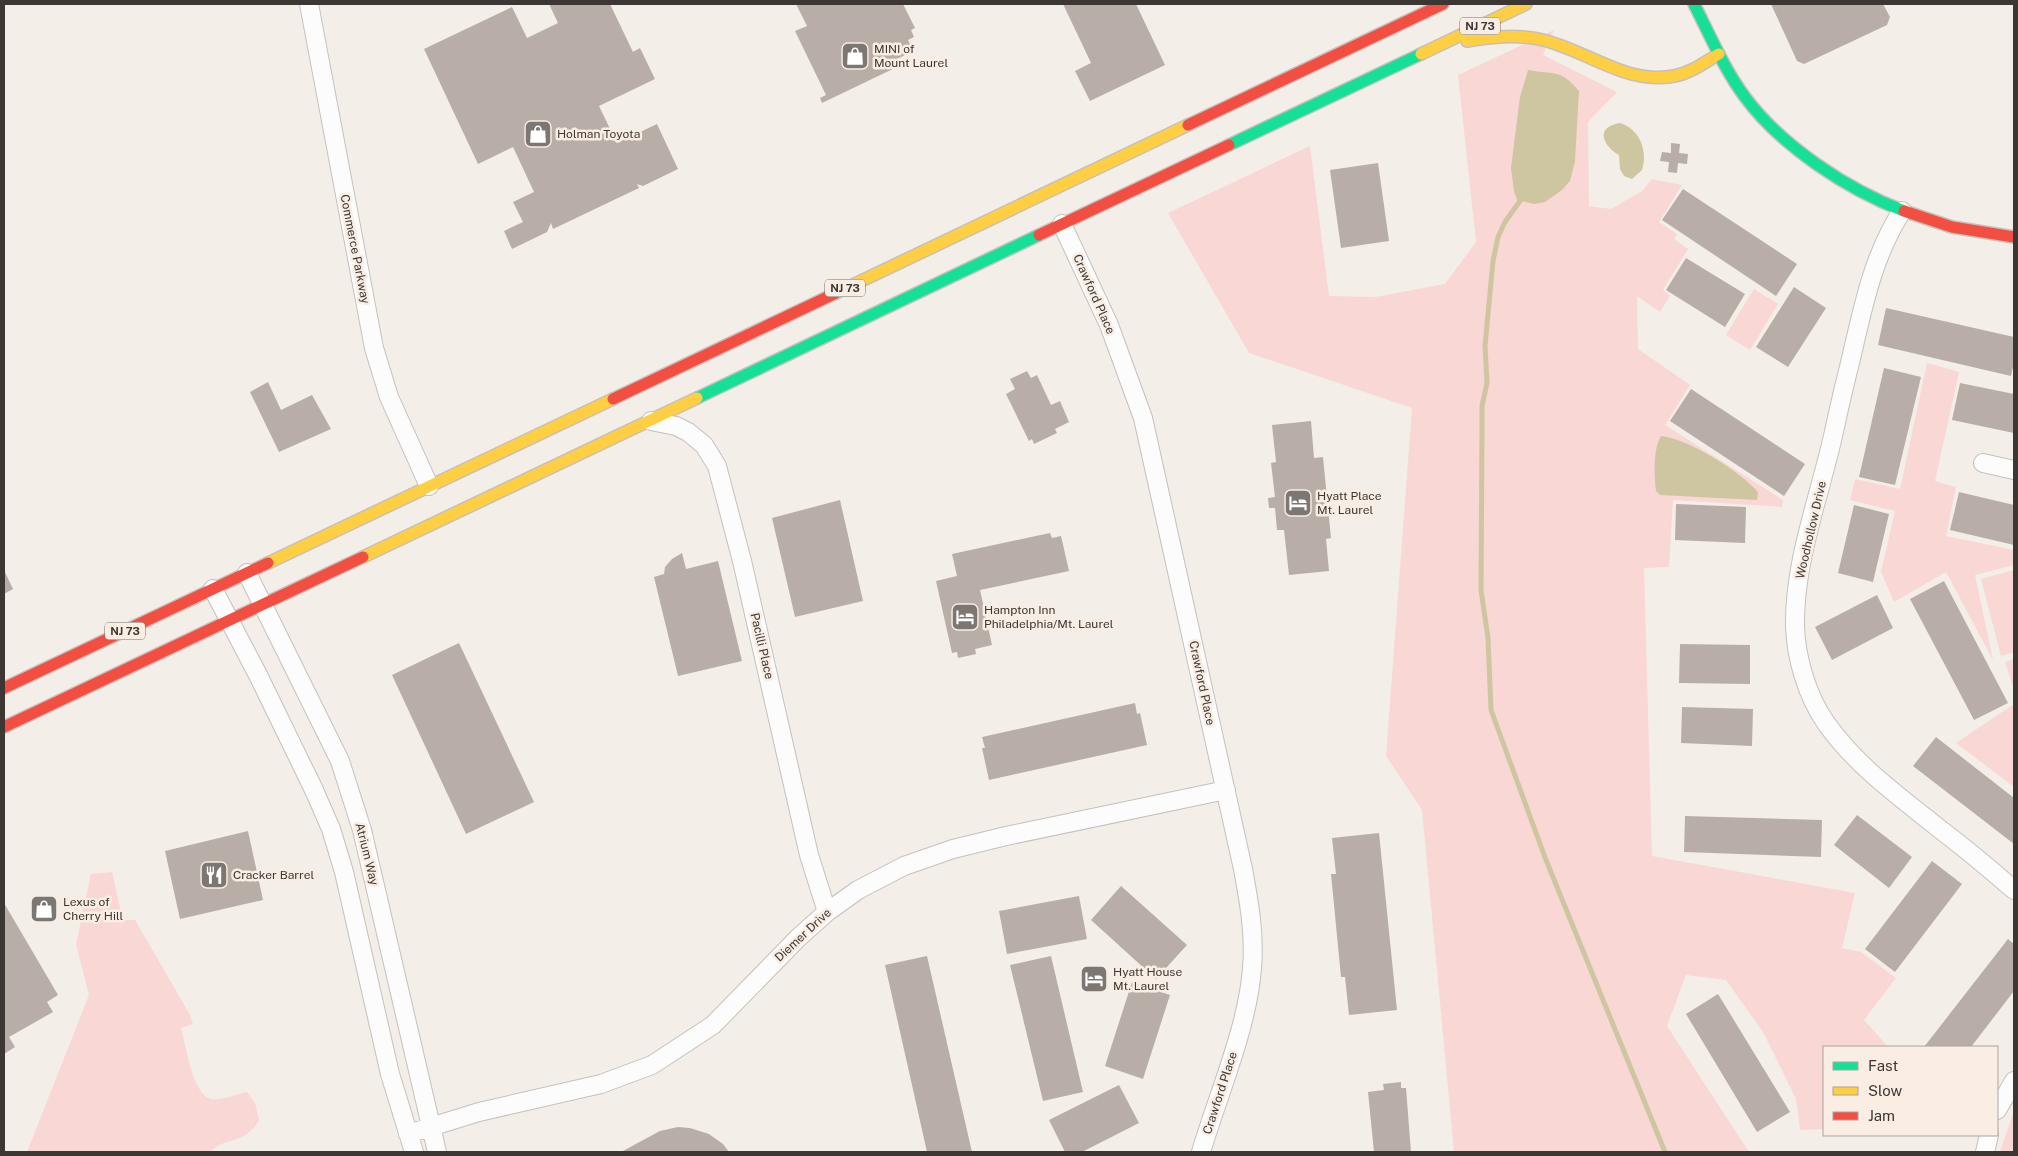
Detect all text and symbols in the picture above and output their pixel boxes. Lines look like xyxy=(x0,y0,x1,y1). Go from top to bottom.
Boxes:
road number: NJ 73 xyxy=(1460,18,1500,34)
shop icon: MINI of Mount Laurel xyxy=(840,41,870,71)
place label: MINI of Mount Laurel xyxy=(874,42,948,70)
shop icon: Holman Toyota xyxy=(523,119,553,149)
place label: Holman Toyota xyxy=(557,127,640,141)
street label: Commerce Parkway xyxy=(338,193,373,305)
street label: Crawford Place xyxy=(1070,252,1118,336)
road number: NJ 73 xyxy=(825,280,865,296)
street label: Woodhollow Drive xyxy=(1793,480,1829,580)
hotel icon: Hyatt Place Mt. Laurel xyxy=(1283,488,1313,518)
place label: Hyatt Place Mt. Laurel xyxy=(1317,489,1382,517)
hotel icon: Hampton Inn Philadelphia/Mt. Laurel xyxy=(950,602,980,632)
place label: Hampton Inn Philadelphia/Mt. Laurel xyxy=(984,603,1114,631)
street label: Pacilli Place xyxy=(748,611,776,681)
road number: NJ 73 xyxy=(105,622,145,640)
street label: Crawford Place xyxy=(1186,640,1218,727)
street label: Atrium Way xyxy=(352,821,382,887)
restaurant icon: Cracker Barrel xyxy=(199,860,229,890)
place label: Cracker Barrel xyxy=(233,868,314,882)
shop icon: Lexus of Cherry Hill xyxy=(29,894,59,924)
place label: Lexus of Cherry Hill xyxy=(63,895,124,923)
street label: Diemer Drive xyxy=(772,905,834,965)
hotel icon: Hyatt House Mt. Laurel xyxy=(1079,964,1109,994)
place label: Hyatt House Mt. Laurel xyxy=(1113,965,1182,993)
legend xyxy=(1823,1046,1998,1136)
street label: Crawford Place xyxy=(1200,1050,1240,1136)
text: Fast xyxy=(1868,1057,1898,1074)
text: Slow xyxy=(1868,1082,1903,1099)
text: Jam xyxy=(1868,1107,1895,1124)

